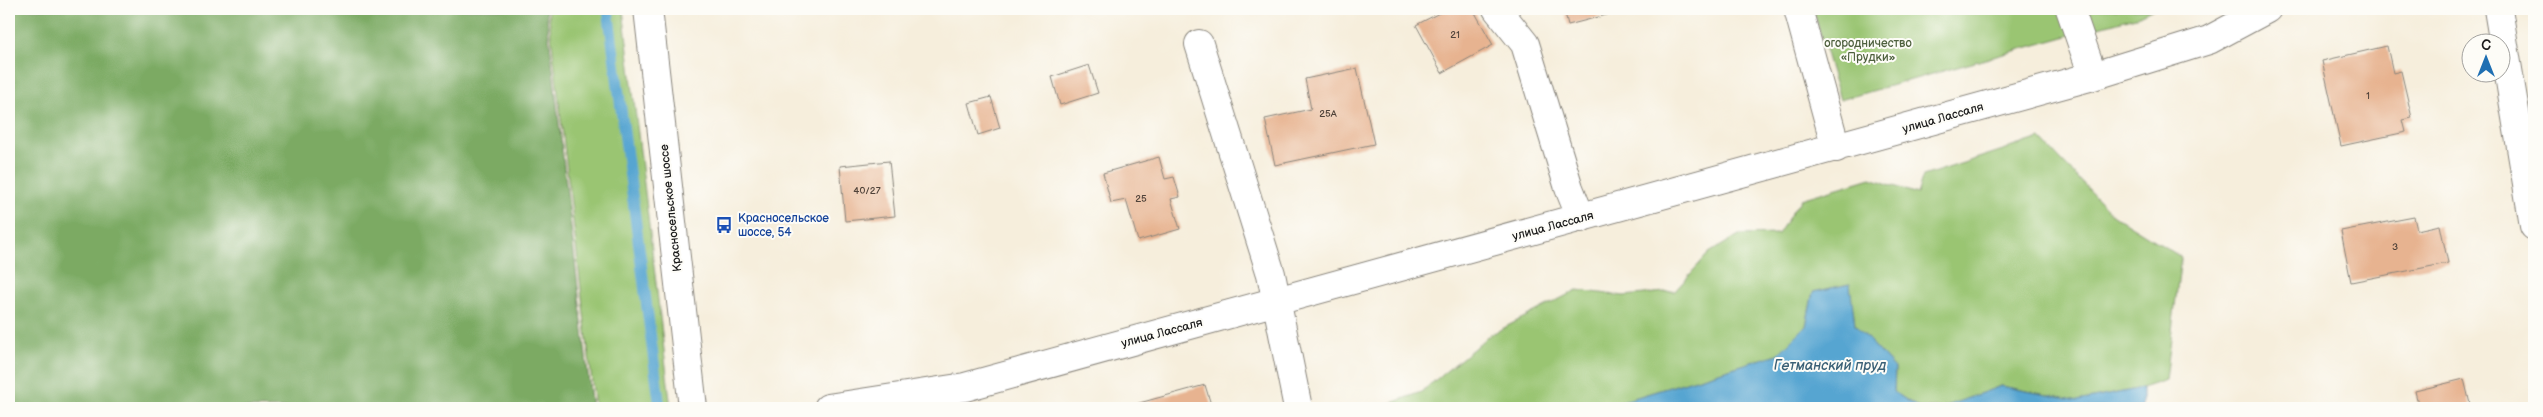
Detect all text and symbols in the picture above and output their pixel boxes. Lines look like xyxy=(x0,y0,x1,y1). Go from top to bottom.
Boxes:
house number: 21 xyxy=(1450,29,1460,41)
north arrow xyxy=(2460,32,2510,82)
park label: огородничество «Прудки» xyxy=(1824,36,1912,65)
text: С xyxy=(2481,37,2491,54)
house number: 1 xyxy=(2366,90,2370,102)
street label: улица Лассаля xyxy=(1901,99,1986,137)
house number: 25А xyxy=(1319,108,1338,120)
street label: Красносельское шоссе xyxy=(657,143,685,272)
house number: 40/27 xyxy=(853,185,881,197)
house number: 25 xyxy=(1135,193,1147,205)
street label: улица Лассаля xyxy=(1511,208,1596,244)
place label: Красносельское шоссе, 54 xyxy=(738,211,829,240)
bus stop icon: Красносельское шоссе, 54 xyxy=(714,215,734,235)
house number: 3 xyxy=(2392,241,2398,253)
street label: улица Лассаля xyxy=(1120,315,1205,351)
water label: Гетманский пруд xyxy=(1774,357,1887,374)

